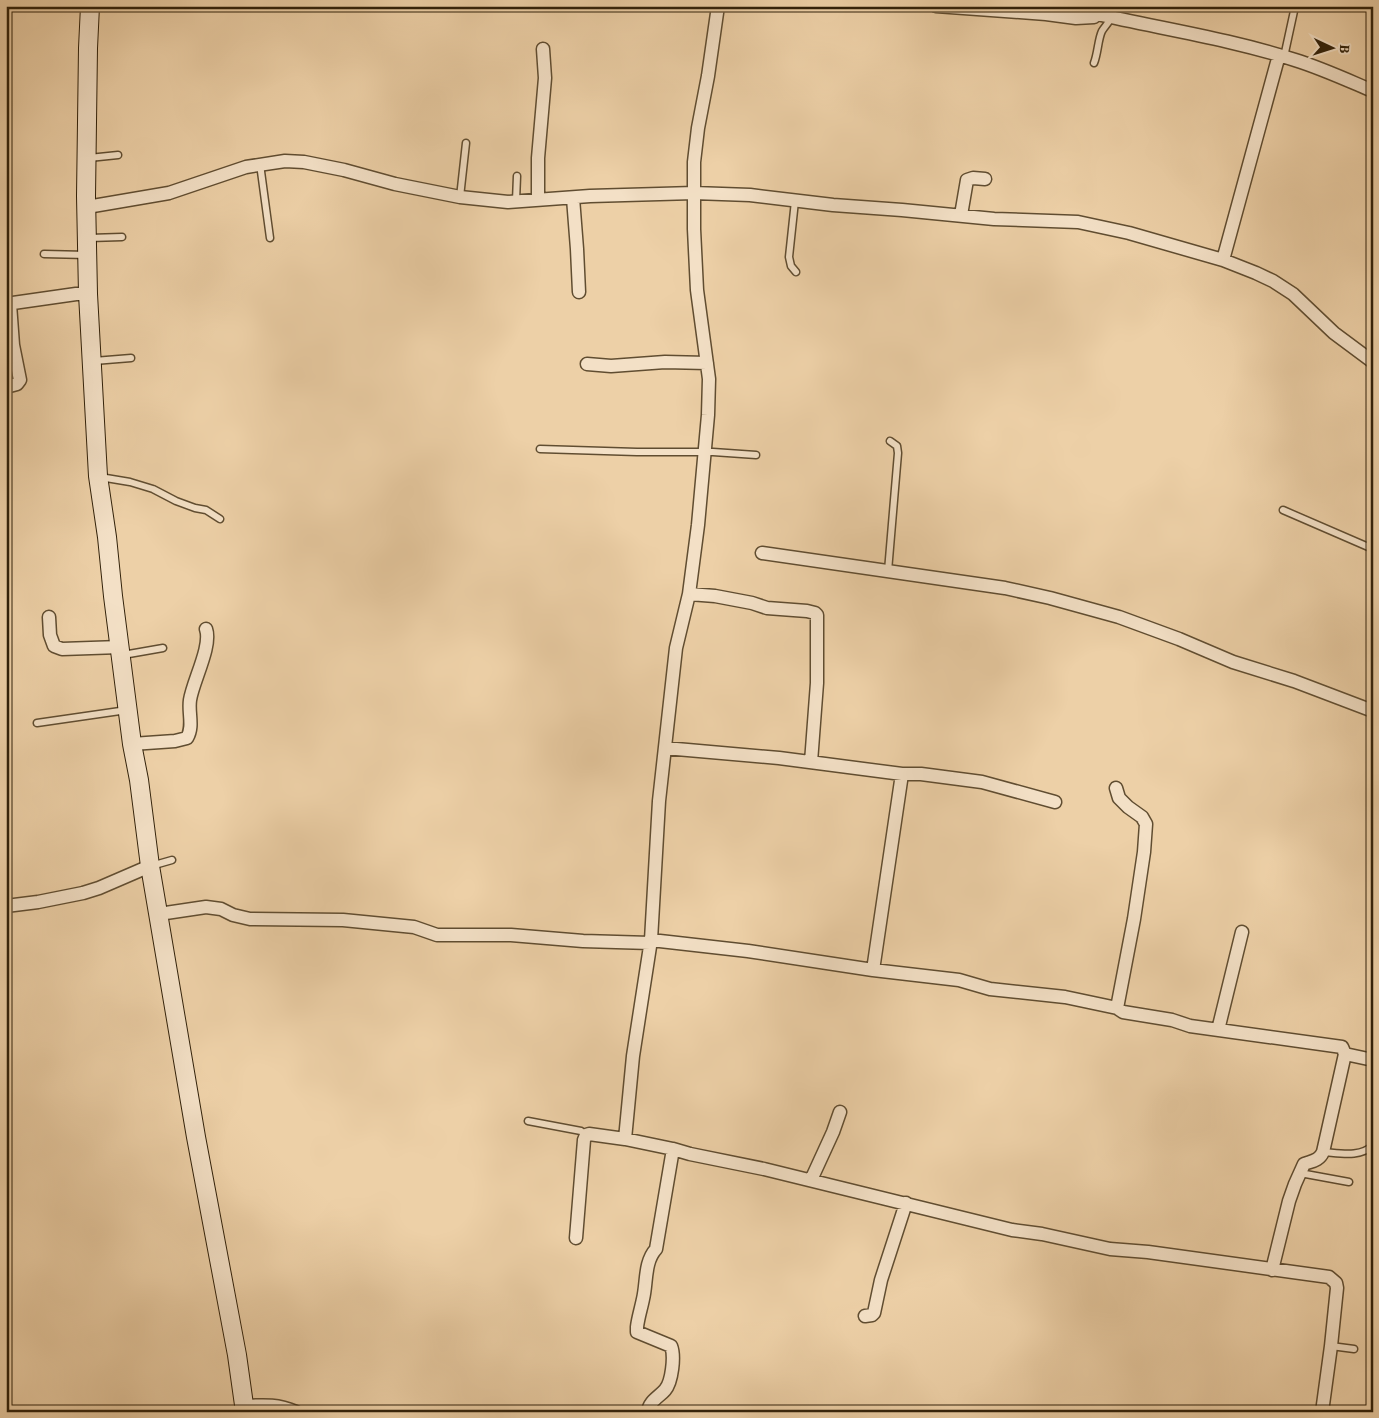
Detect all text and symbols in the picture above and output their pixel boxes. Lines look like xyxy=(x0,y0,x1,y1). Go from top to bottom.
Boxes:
north arrow xyxy=(1306,22,1356,72)
text: B xyxy=(1336,44,1354,54)

